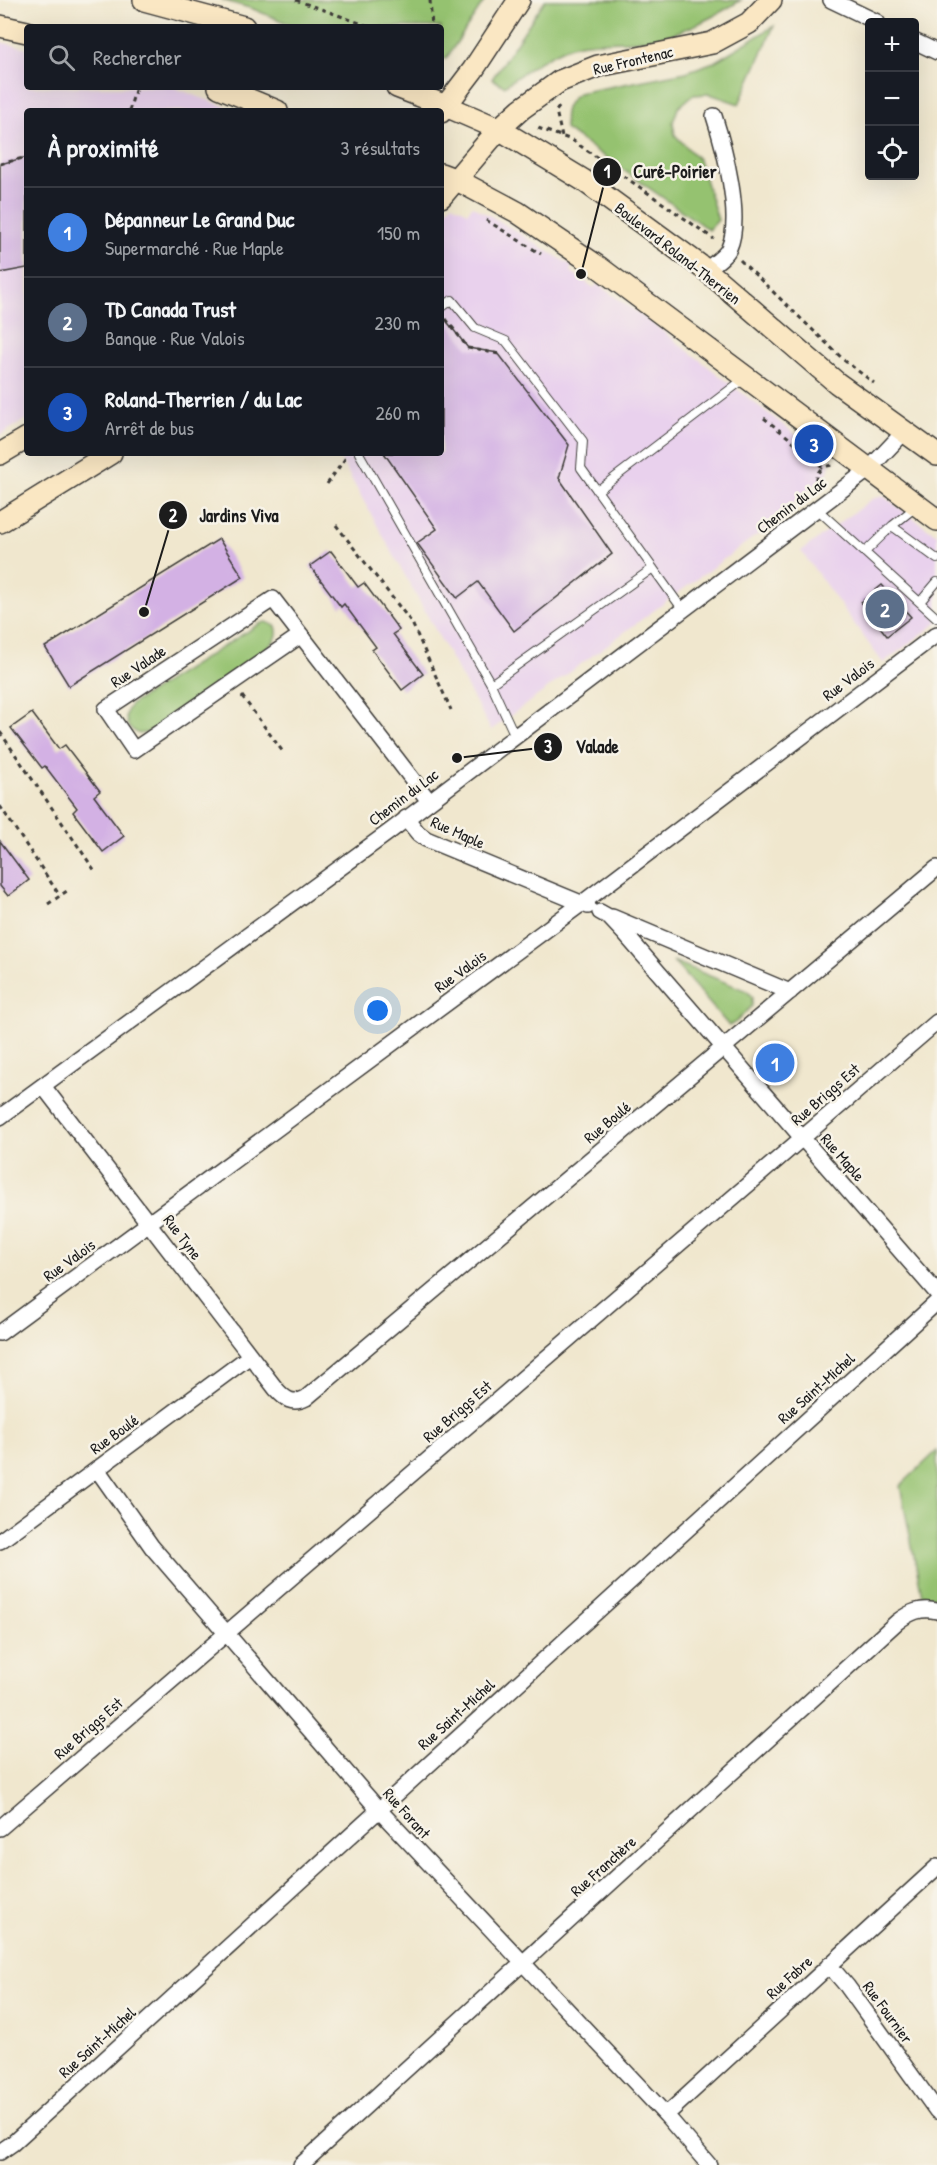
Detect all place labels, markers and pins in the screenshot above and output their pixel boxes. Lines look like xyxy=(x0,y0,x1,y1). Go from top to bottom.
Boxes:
callout: Curé-Poirier xyxy=(592,154,729,190)
pin: 3 xyxy=(794,422,834,466)
callout: Jardins Viva xyxy=(158,497,291,533)
pin: 2 xyxy=(866,586,904,632)
callout: Valade xyxy=(533,729,631,765)
pin: 1 xyxy=(756,1040,794,1086)

